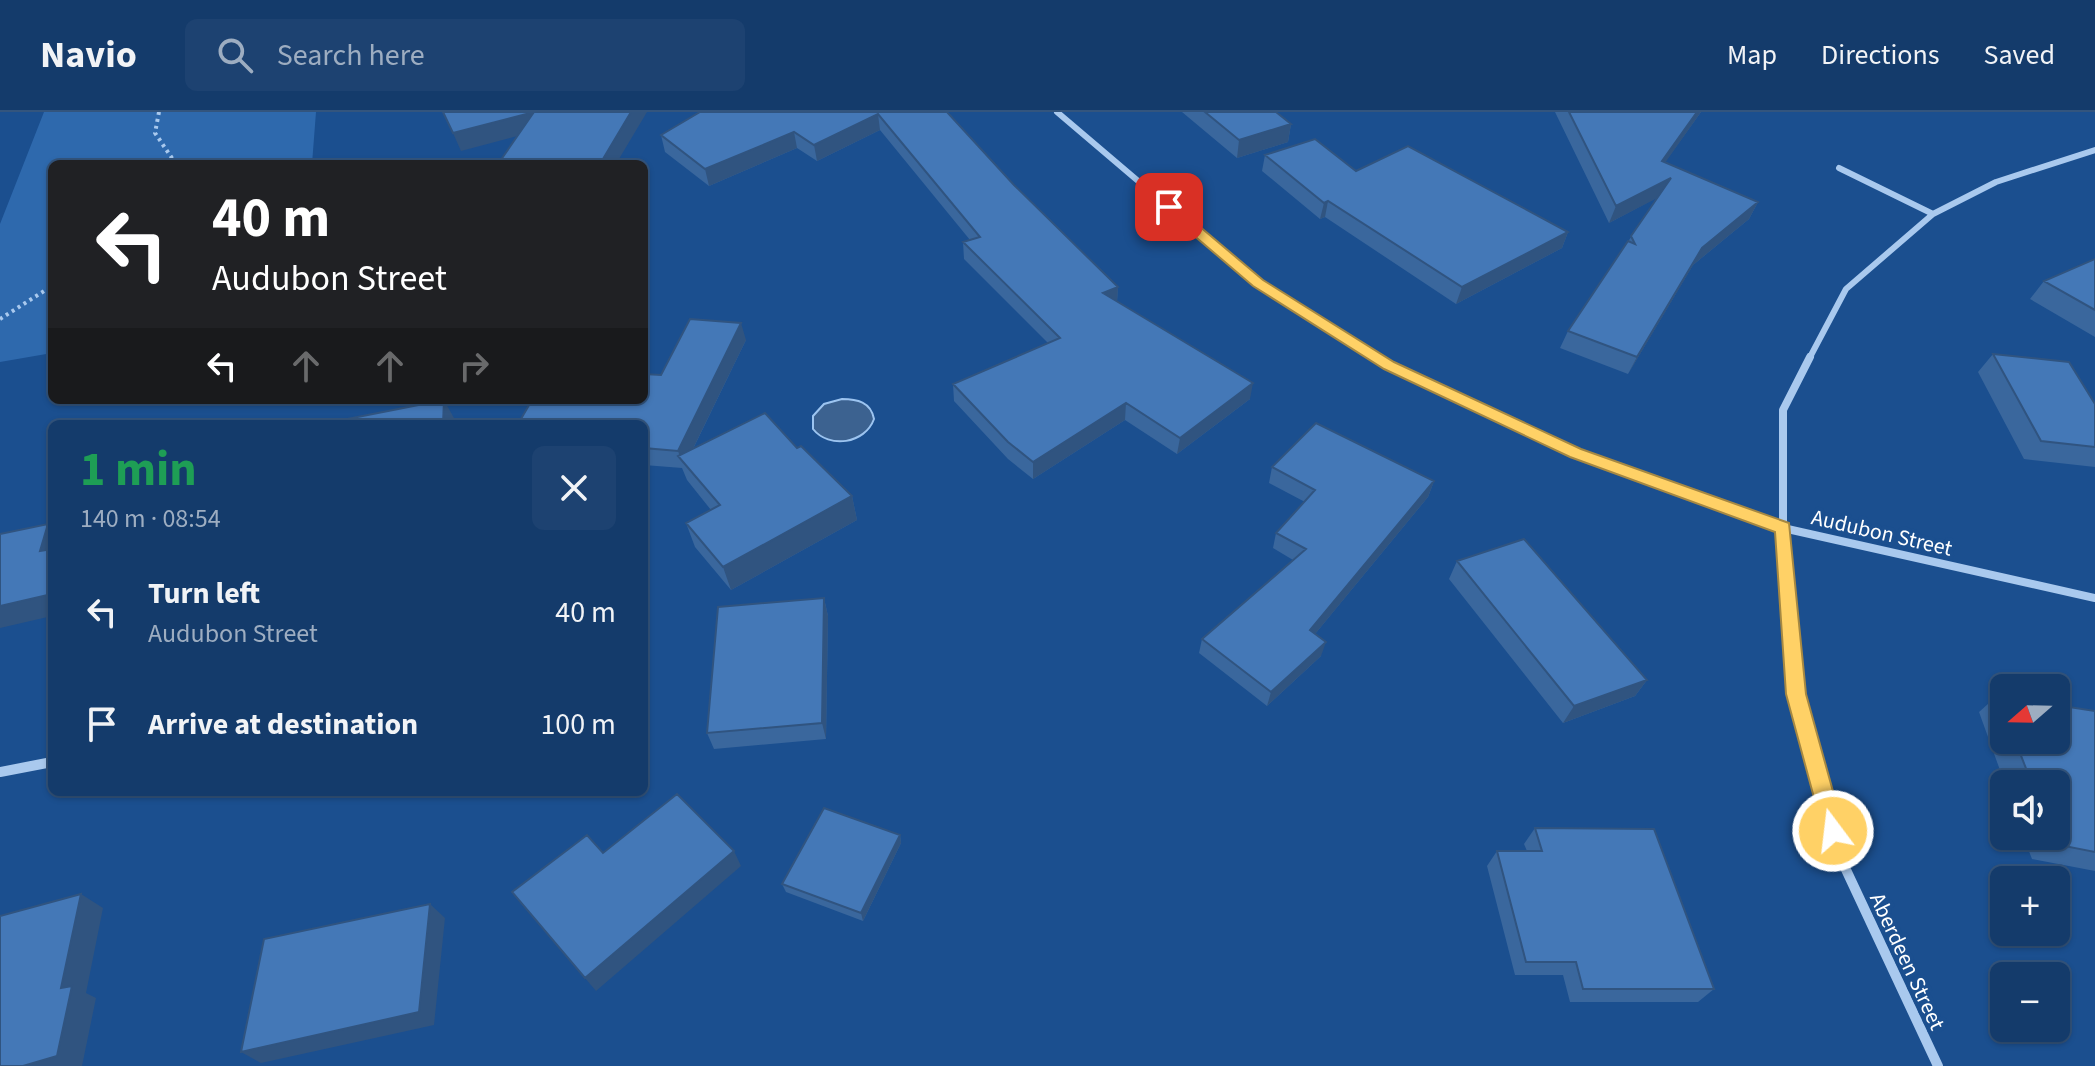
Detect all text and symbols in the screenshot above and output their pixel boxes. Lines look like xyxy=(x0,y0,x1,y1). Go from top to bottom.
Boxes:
search box xyxy=(185,19,745,91)
text: Navio xyxy=(40,28,137,82)
icon: search xyxy=(213,33,257,77)
text: Search here xyxy=(277,34,425,77)
text: Map xyxy=(1727,35,1777,75)
text: Directions xyxy=(1821,35,1940,75)
text: Saved xyxy=(1984,35,2055,75)
pin xyxy=(1135,173,1203,241)
text: 40 m xyxy=(212,179,330,258)
icon: arrive xyxy=(1147,185,1191,229)
icon: left xyxy=(80,192,184,296)
text: Audubon Street xyxy=(212,253,447,304)
icon: left xyxy=(200,344,244,388)
icon: ahead xyxy=(284,344,328,388)
icon: ahead xyxy=(368,344,412,388)
icon: right xyxy=(452,344,496,388)
text: 1 min xyxy=(80,436,197,504)
button: close xyxy=(532,446,616,530)
text: 140 m · 08:54 xyxy=(80,500,221,537)
street label: Audubon Street xyxy=(1808,501,1956,565)
text: Turn left xyxy=(148,572,260,615)
icon: left xyxy=(80,590,124,634)
text: 40 m xyxy=(555,591,616,634)
text: Audubon Street xyxy=(148,615,318,652)
north arrow xyxy=(1990,674,2070,754)
map controls xyxy=(1990,674,2070,1042)
icon: arrive xyxy=(80,702,124,746)
text: Arrive at destination xyxy=(148,703,418,746)
text: 100 m xyxy=(540,703,616,746)
button: sound xyxy=(1990,770,2070,850)
position arrow xyxy=(1791,789,1875,873)
button: + xyxy=(1990,866,2070,946)
street label: Aberdeen Street xyxy=(1861,888,1953,1036)
button: − xyxy=(1990,962,2070,1042)

